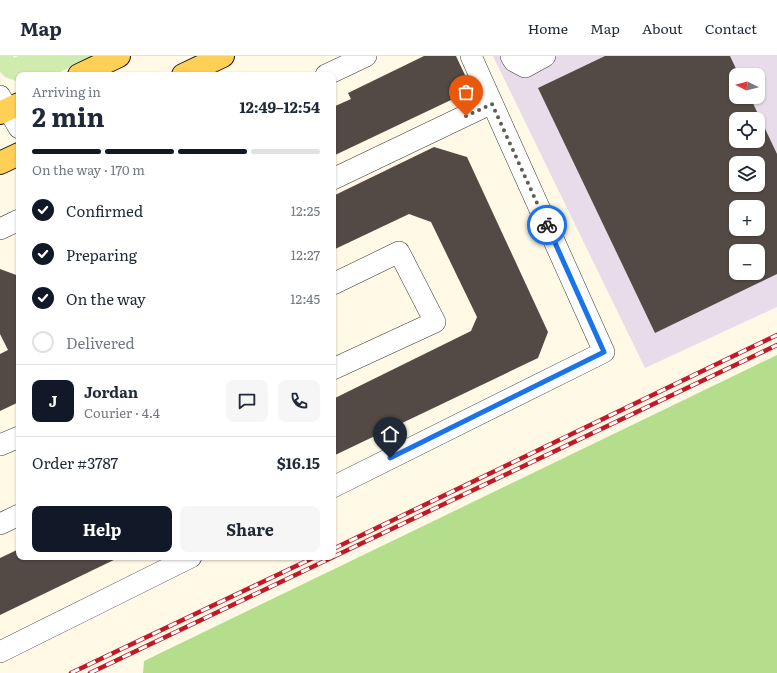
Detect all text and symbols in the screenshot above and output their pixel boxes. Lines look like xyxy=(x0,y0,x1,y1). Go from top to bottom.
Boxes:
text: Map xyxy=(20,14,62,42)
text: Home xyxy=(528,18,568,38)
text: Map xyxy=(590,18,620,38)
text: About xyxy=(642,18,683,38)
text: Contact xyxy=(705,18,757,38)
north arrow xyxy=(729,68,765,104)
map controls xyxy=(729,68,765,280)
pin xyxy=(449,75,483,116)
icon: bag xyxy=(455,81,477,103)
text: Arriving in xyxy=(32,82,101,101)
text: 12:49–12:54 xyxy=(239,95,320,118)
text: 2 min xyxy=(32,96,105,135)
button: locate xyxy=(729,112,765,148)
button: layers xyxy=(729,156,765,192)
text: On the way · 170 m xyxy=(32,160,145,179)
icon: check xyxy=(32,199,54,221)
text: Confirmed xyxy=(66,199,143,222)
button: + xyxy=(729,200,765,236)
text: 12:25 xyxy=(291,201,320,220)
courier xyxy=(527,205,567,245)
icon: bike xyxy=(536,214,558,236)
icon: check xyxy=(32,243,54,265)
text: Preparing xyxy=(66,243,137,266)
button: − xyxy=(729,244,765,280)
text: 12:27 xyxy=(291,245,320,264)
icon: check xyxy=(32,287,54,309)
text: On the way xyxy=(66,287,146,310)
text: 12:45 xyxy=(290,289,320,308)
text: Delivered xyxy=(66,331,135,354)
text: Jordan xyxy=(84,380,138,403)
button: chat xyxy=(226,380,268,422)
button: phone xyxy=(278,380,320,422)
text: J xyxy=(49,389,57,412)
text: Courier · 4.4 xyxy=(84,403,160,422)
pin xyxy=(373,417,407,458)
icon: home xyxy=(379,423,401,445)
text: Order #3787 xyxy=(32,451,118,474)
text: $16.15 xyxy=(277,451,320,474)
button: Help xyxy=(32,506,172,552)
button: Share xyxy=(180,506,320,552)

